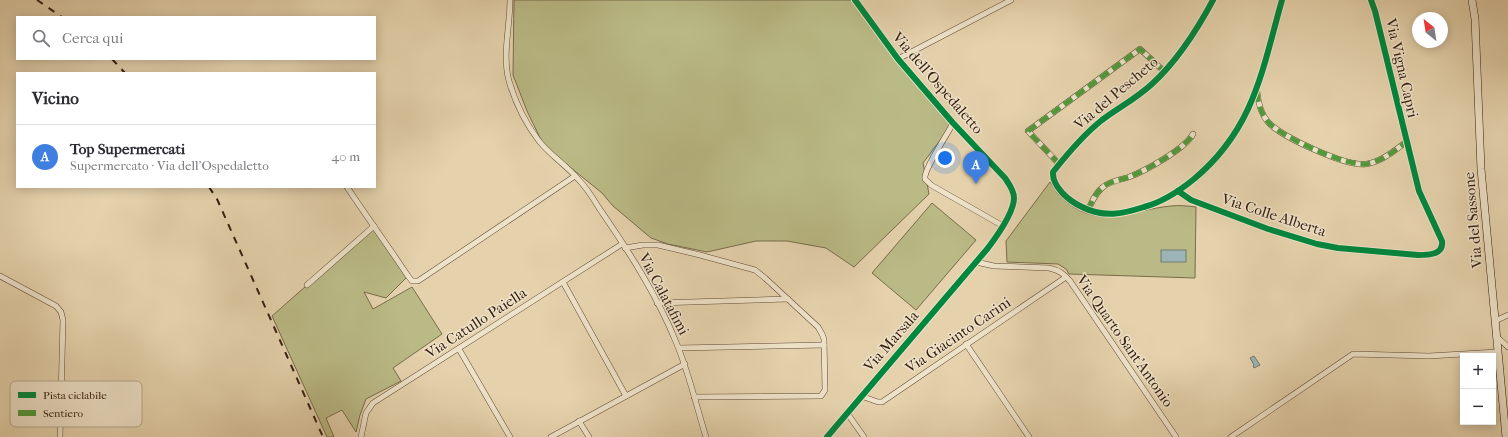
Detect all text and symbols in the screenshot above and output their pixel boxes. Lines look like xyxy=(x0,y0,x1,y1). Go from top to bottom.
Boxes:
north arrow xyxy=(1412,12,1448,48)
search box xyxy=(16,16,376,60)
street label: Via Vigna Capri xyxy=(1382,16,1422,120)
icon: search xyxy=(30,27,52,49)
street label: Via dell'Ospedaletto xyxy=(888,28,987,138)
text: Cerca qui xyxy=(62,29,123,47)
street label: Via del Pescheto xyxy=(1070,52,1162,134)
text: Vicino xyxy=(32,88,79,108)
text: Top Supermercati xyxy=(70,140,185,158)
your location xyxy=(935,148,955,168)
text: A xyxy=(41,149,49,164)
text: 40 m xyxy=(332,149,360,164)
pin: A xyxy=(963,151,989,184)
text: Supermercato · Via dell'Ospedaletto xyxy=(70,158,269,173)
street label: Via del Sassone xyxy=(1460,171,1486,270)
street label: Via Colle Alberta xyxy=(1219,189,1329,241)
street label: Via Calatafimi xyxy=(634,249,693,338)
street label: Via Quarto Sant'Antonio xyxy=(1072,271,1178,411)
street label: Via Catullo Paiella xyxy=(421,283,531,363)
street label: Via Giacinto Carini xyxy=(901,293,1015,377)
street label: Via Marsala xyxy=(859,306,923,376)
map controls xyxy=(1460,353,1496,425)
button: + xyxy=(1460,353,1496,389)
legend xyxy=(10,381,142,427)
text: Pista ciclabile xyxy=(43,389,107,402)
button: − xyxy=(1460,389,1496,425)
text: Sentiero xyxy=(43,407,84,420)

